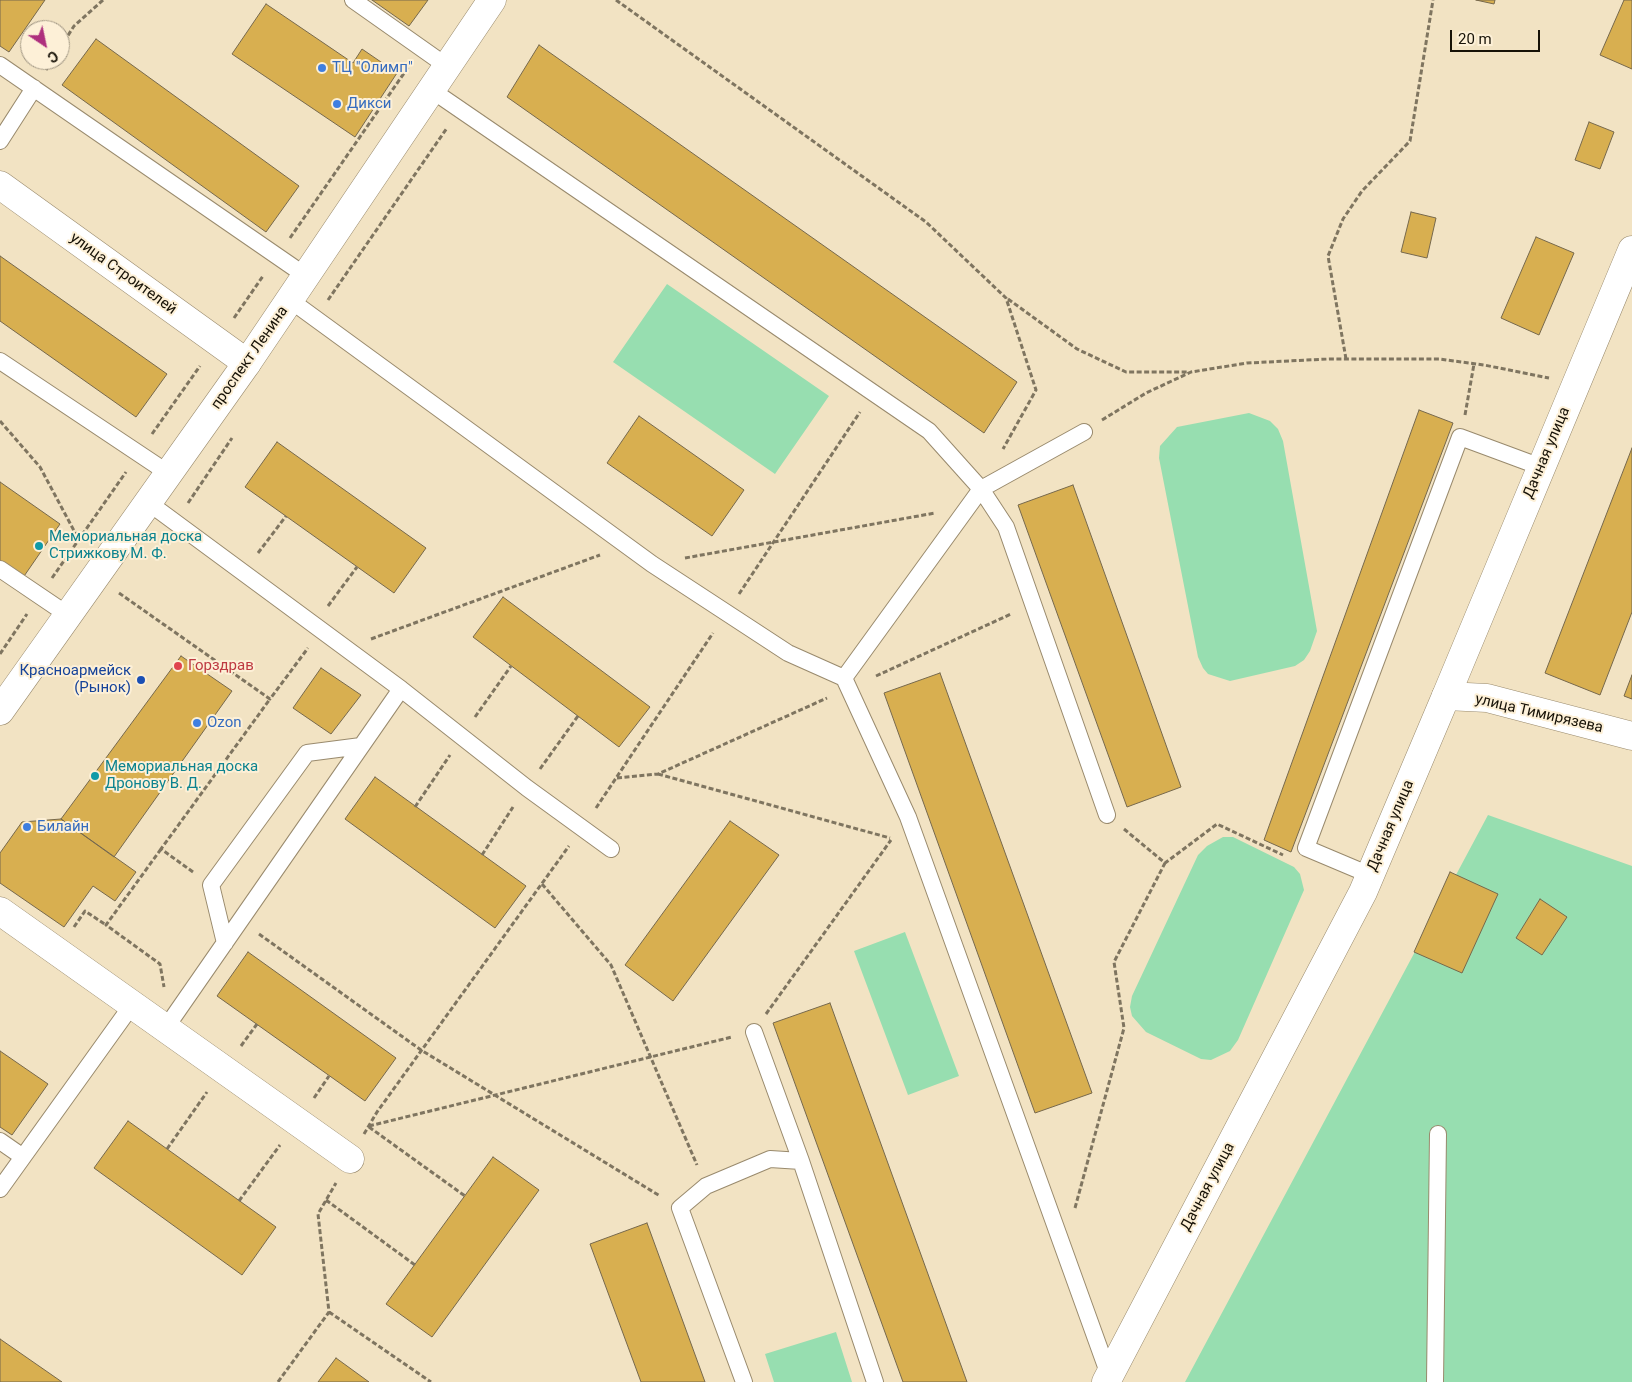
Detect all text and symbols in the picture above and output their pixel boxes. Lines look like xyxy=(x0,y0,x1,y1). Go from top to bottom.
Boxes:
north arrow xyxy=(20,20,70,70)
scale bar xyxy=(1452,20,1542,52)
text: 20 m xyxy=(1458,30,1492,48)
text: С xyxy=(45,47,61,66)
place label: ТЦ "Олимп" xyxy=(332,59,413,77)
marker: ТЦ "Олимп" xyxy=(316,62,328,74)
place label: Дикси xyxy=(347,95,391,113)
marker: Дикси xyxy=(331,98,343,110)
street label: улица Строителей xyxy=(66,229,180,319)
street label: проспект Ленина xyxy=(208,303,292,413)
street label: Дачная улица xyxy=(1520,405,1574,501)
place label: Мемориальная доска Стрижкову М. Ф. xyxy=(49,528,202,563)
marker: Мемориальная доска Стрижкову М. Ф. xyxy=(33,540,45,552)
place label: Горздрав xyxy=(188,657,254,675)
marker: Горздрав xyxy=(172,660,184,672)
place label: Красноармейск (Рынок) xyxy=(20,662,131,697)
marker: Красноармейск (Рынок) xyxy=(135,674,147,686)
street label: улица Тимирязева xyxy=(1473,691,1605,737)
place label: Ozon xyxy=(207,714,241,732)
marker: Ozon xyxy=(191,717,203,729)
place label: Мемориальная доска Дронову В. Д. xyxy=(105,758,258,793)
marker: Мемориальная доска Дронову В. Д. xyxy=(89,770,101,782)
street label: Дачная улица xyxy=(1364,778,1418,874)
place label: Билайн xyxy=(37,818,89,836)
marker: Билайн xyxy=(21,821,33,833)
street label: Дачная улица xyxy=(1177,1140,1239,1234)

